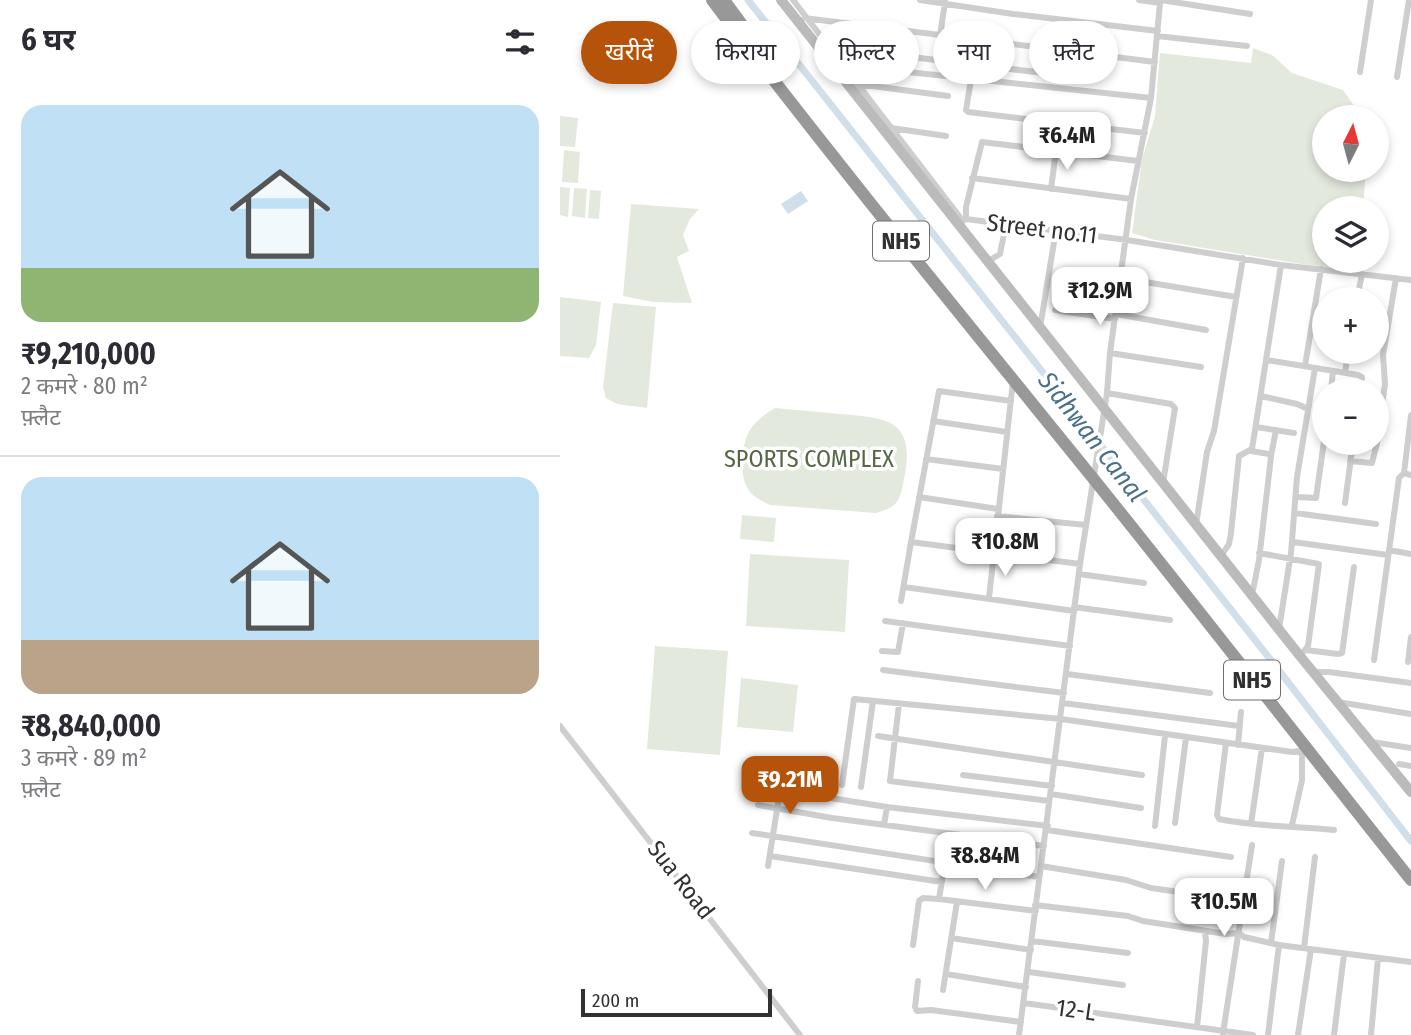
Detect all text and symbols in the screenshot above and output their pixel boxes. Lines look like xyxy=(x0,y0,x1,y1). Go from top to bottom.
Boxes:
chip: खरीदें xyxy=(581,21,677,84)
chip: किराया xyxy=(691,21,800,84)
chip: फ़िल्टर xyxy=(814,21,919,84)
chip: नया xyxy=(933,21,1015,84)
chip: फ़्लैट xyxy=(1029,21,1118,84)
text: 6 घर xyxy=(21,22,76,58)
icon: filters xyxy=(501,23,539,61)
north arrow xyxy=(1312,105,1390,182)
map controls xyxy=(1312,105,1389,455)
pin: ₹6.4M xyxy=(1018,113,1116,172)
text: ₹6.4M xyxy=(1039,121,1095,149)
icon: home xyxy=(217,151,343,277)
button: layers xyxy=(1312,196,1389,273)
street label: Street no.11 xyxy=(985,208,1099,250)
road number: NH5 xyxy=(873,222,929,260)
pin: ₹12.9M xyxy=(1043,268,1157,327)
text: ₹12.9M xyxy=(1068,276,1132,304)
button: + xyxy=(1312,287,1389,364)
text: ₹9,210,000 xyxy=(21,336,156,372)
water label: Sidhwan Canal xyxy=(1031,365,1153,508)
text: 2 कमरे · 80 m² xyxy=(21,372,148,400)
button: − xyxy=(1312,378,1389,455)
text: फ़्लैट xyxy=(21,403,61,431)
park label: SPORTS COMPLEX xyxy=(724,445,894,473)
pin: ₹10.8M xyxy=(948,518,1062,578)
icon: home xyxy=(217,523,343,649)
text: ₹10.8M xyxy=(971,527,1039,555)
road number: NH5 xyxy=(1224,660,1280,700)
text: ₹8,840,000 xyxy=(21,708,161,744)
text: 3 कमरे · 89 m² xyxy=(21,744,147,772)
pin: ₹9.21M xyxy=(733,756,847,816)
text: ₹9.21M xyxy=(758,765,822,793)
text: फ़्लैट xyxy=(21,775,61,803)
pin: ₹8.84M xyxy=(928,832,1042,892)
street label: Sua Road xyxy=(642,835,720,925)
text: ₹8.84M xyxy=(951,841,1019,869)
pin: ₹10.5M xyxy=(1167,878,1281,938)
text: ₹10.5M xyxy=(1191,887,1257,915)
scale bar xyxy=(581,986,772,1018)
text: 200 m xyxy=(592,989,639,1012)
street label: 12-L xyxy=(1055,993,1098,1027)

